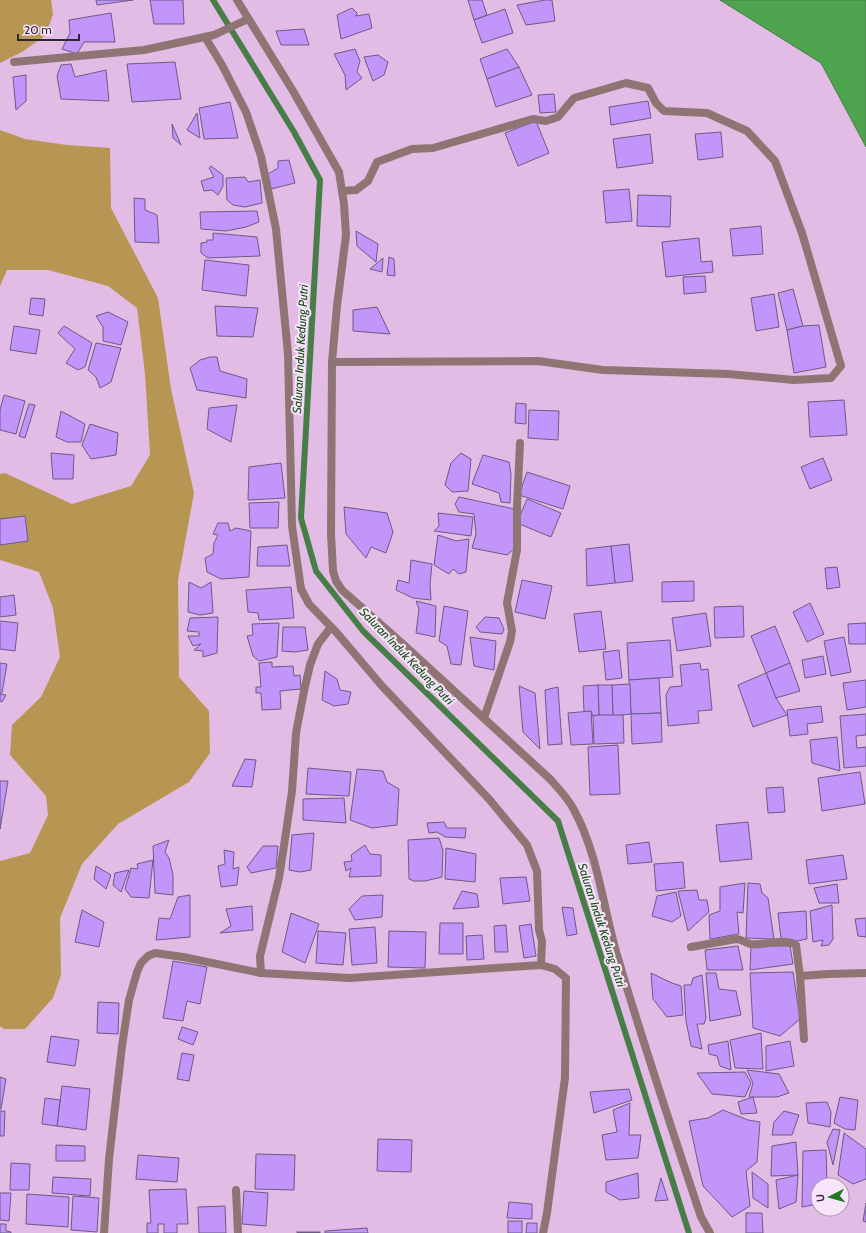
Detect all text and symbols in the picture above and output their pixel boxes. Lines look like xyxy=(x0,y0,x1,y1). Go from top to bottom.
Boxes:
scale bar xyxy=(18,16,79,42)
text: 20 m xyxy=(24,22,52,37)
water label: Saluran Induk Kedung Putri xyxy=(289,284,311,414)
water label: Saluran Induk Kedung Putri xyxy=(357,604,458,708)
water label: Saluran Induk Kedung Putri xyxy=(575,861,629,989)
north arrow xyxy=(810,1177,850,1217)
text: U xyxy=(813,1193,827,1203)

